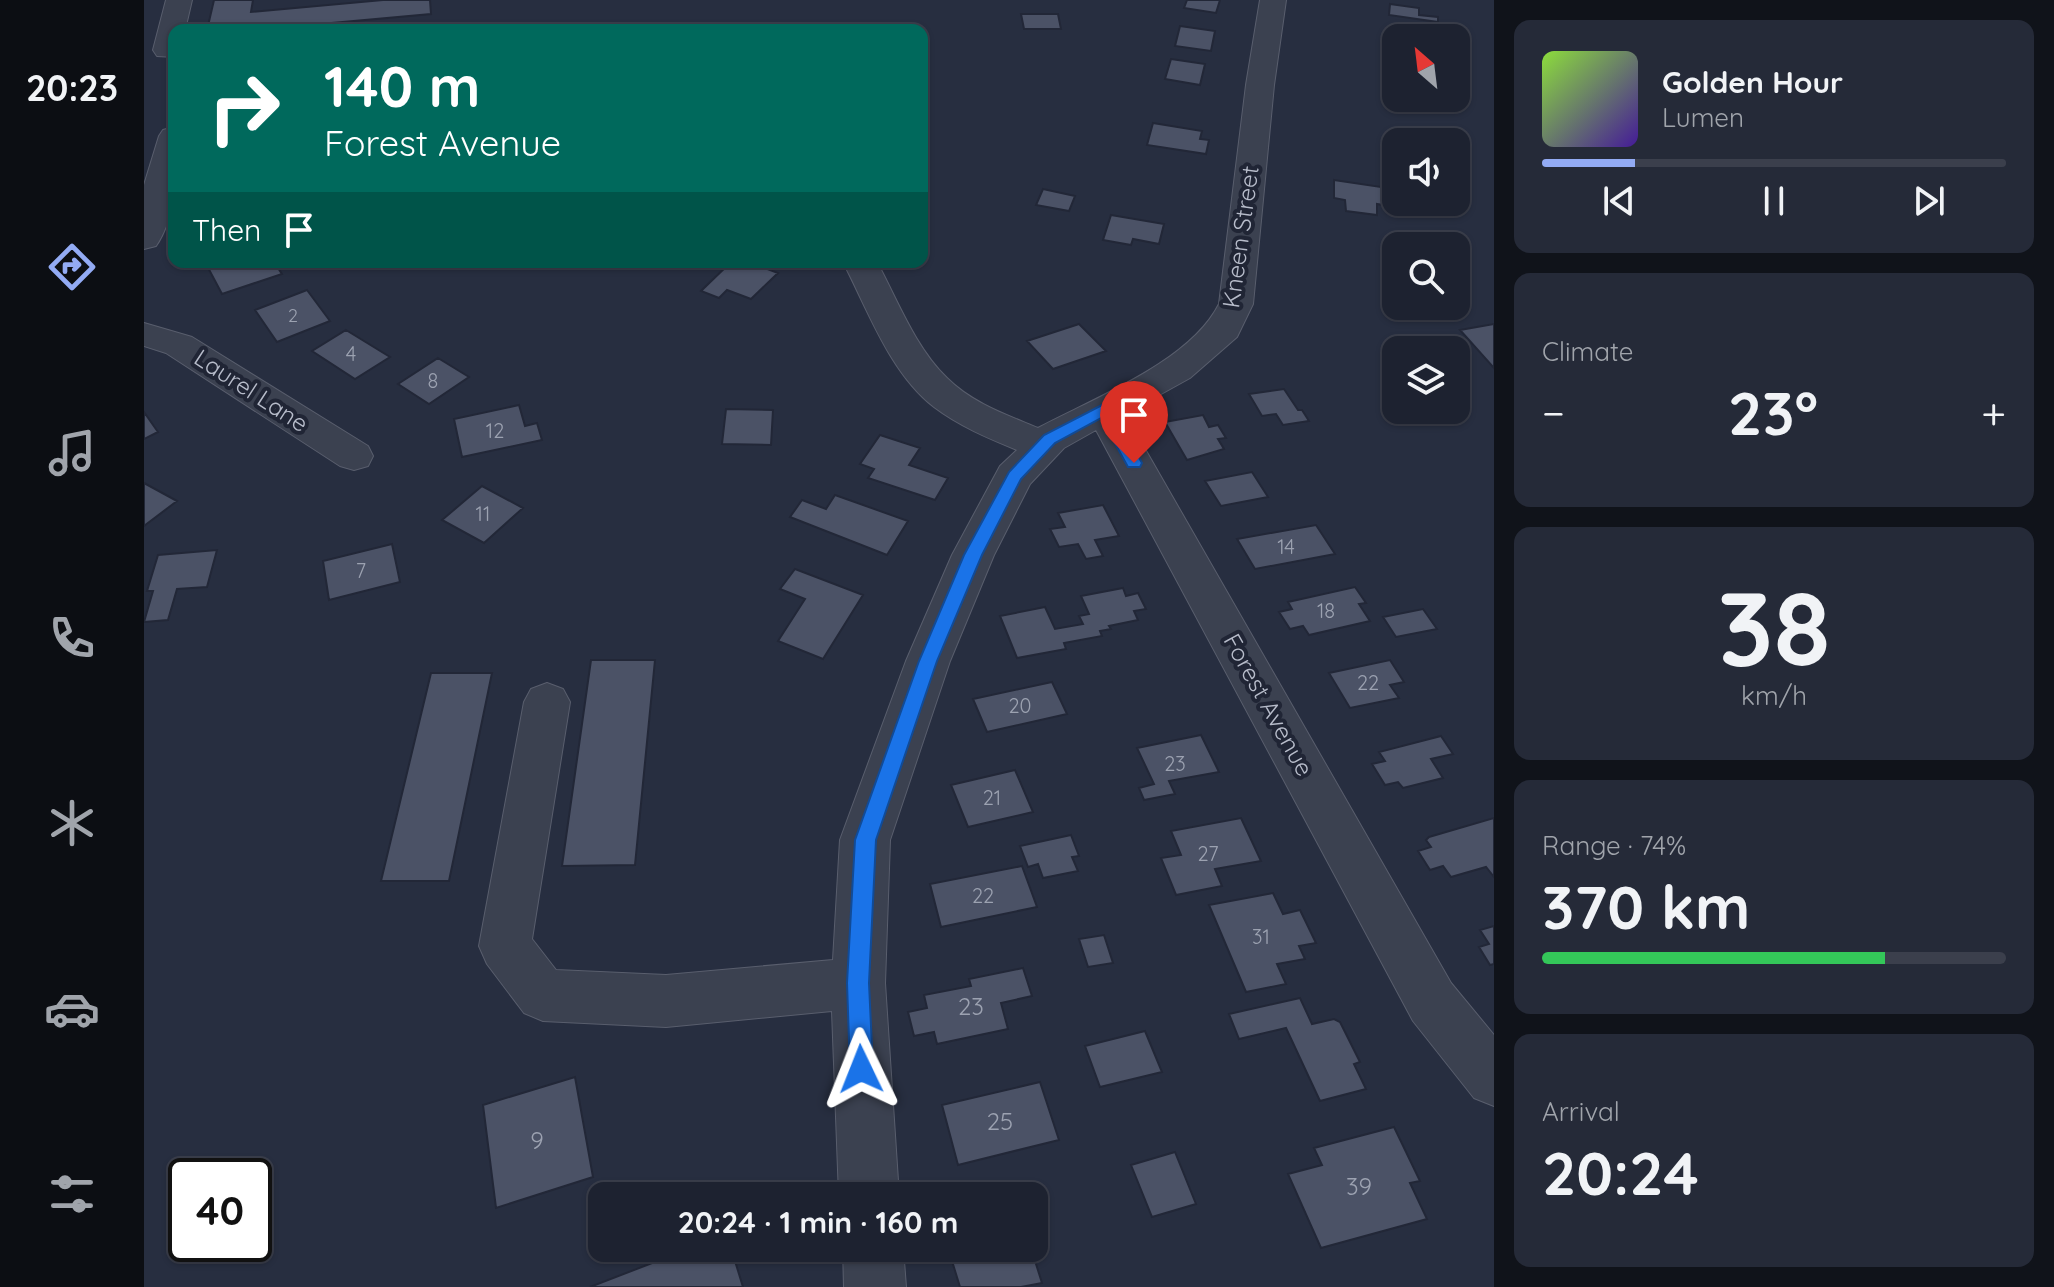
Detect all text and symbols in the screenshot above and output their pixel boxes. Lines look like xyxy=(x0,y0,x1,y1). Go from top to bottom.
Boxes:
north arrow xyxy=(1382,24,1470,112)
map controls xyxy=(1382,24,1470,424)
text: 140 m xyxy=(324,51,480,121)
icon: right xyxy=(192,56,296,160)
text: Golden Hour xyxy=(1662,63,1843,101)
text: 20:23 xyxy=(26,65,118,110)
text: Lumen xyxy=(1662,101,1744,134)
text: Forest Avenue xyxy=(324,120,561,165)
button: sound xyxy=(1382,128,1470,216)
street label: Kneen Street xyxy=(1215,164,1265,310)
icon: previous xyxy=(1597,179,1641,223)
icon: pause xyxy=(1752,179,1796,223)
icon: next xyxy=(1907,179,1951,223)
icon: arrive xyxy=(277,208,321,252)
text: Then xyxy=(192,211,261,249)
button: search xyxy=(1382,232,1470,320)
icon: directions xyxy=(44,239,100,295)
house number: 2 xyxy=(288,304,298,327)
text: Climate xyxy=(1542,335,1633,368)
button: layers xyxy=(1382,336,1470,424)
house number: 4 xyxy=(346,341,356,366)
street label: Laurel Lane xyxy=(189,342,314,438)
house number: 8 xyxy=(428,368,438,393)
text: 23° xyxy=(1728,375,1818,450)
pin xyxy=(1100,381,1168,463)
text: − xyxy=(1542,385,1565,440)
text: + xyxy=(1981,385,2006,440)
icon: arrive xyxy=(1112,393,1156,437)
house number: 12 xyxy=(486,418,504,443)
icon: music xyxy=(44,425,100,481)
house number: 11 xyxy=(476,501,490,526)
house number: 14 xyxy=(1277,534,1295,559)
house number: 7 xyxy=(356,558,366,583)
text: 38 xyxy=(1718,562,1830,692)
house number: 18 xyxy=(1317,598,1335,623)
icon: phone xyxy=(44,610,100,666)
street label: Forest Avenue xyxy=(1217,628,1320,781)
house number: 22 xyxy=(1357,670,1379,695)
text: km/h xyxy=(1741,679,1807,712)
house number: 20 xyxy=(1009,693,1031,718)
house number: 23 xyxy=(1164,751,1186,776)
house number: 21 xyxy=(983,785,1001,810)
icon: climate xyxy=(44,795,100,851)
text: Range · 74% xyxy=(1542,829,1686,862)
house number: 27 xyxy=(1198,841,1218,866)
text: 370 km xyxy=(1542,869,1750,944)
house number: 22 xyxy=(972,883,994,908)
house number: 31 xyxy=(1252,924,1270,949)
icon: car xyxy=(44,981,100,1037)
house number: 23 xyxy=(958,991,984,1021)
position arrow xyxy=(819,1027,903,1111)
text: Arrival xyxy=(1542,1095,1620,1128)
house number: 25 xyxy=(987,1106,1013,1136)
house number: 9 xyxy=(530,1125,544,1155)
text: 20:24 xyxy=(1542,1135,1699,1210)
speed limit sign: 40 xyxy=(168,1158,272,1262)
icon: filters xyxy=(44,1166,100,1222)
house number: 39 xyxy=(1346,1171,1372,1201)
text: 20:24 · 1 min · 160 m xyxy=(678,1203,958,1241)

